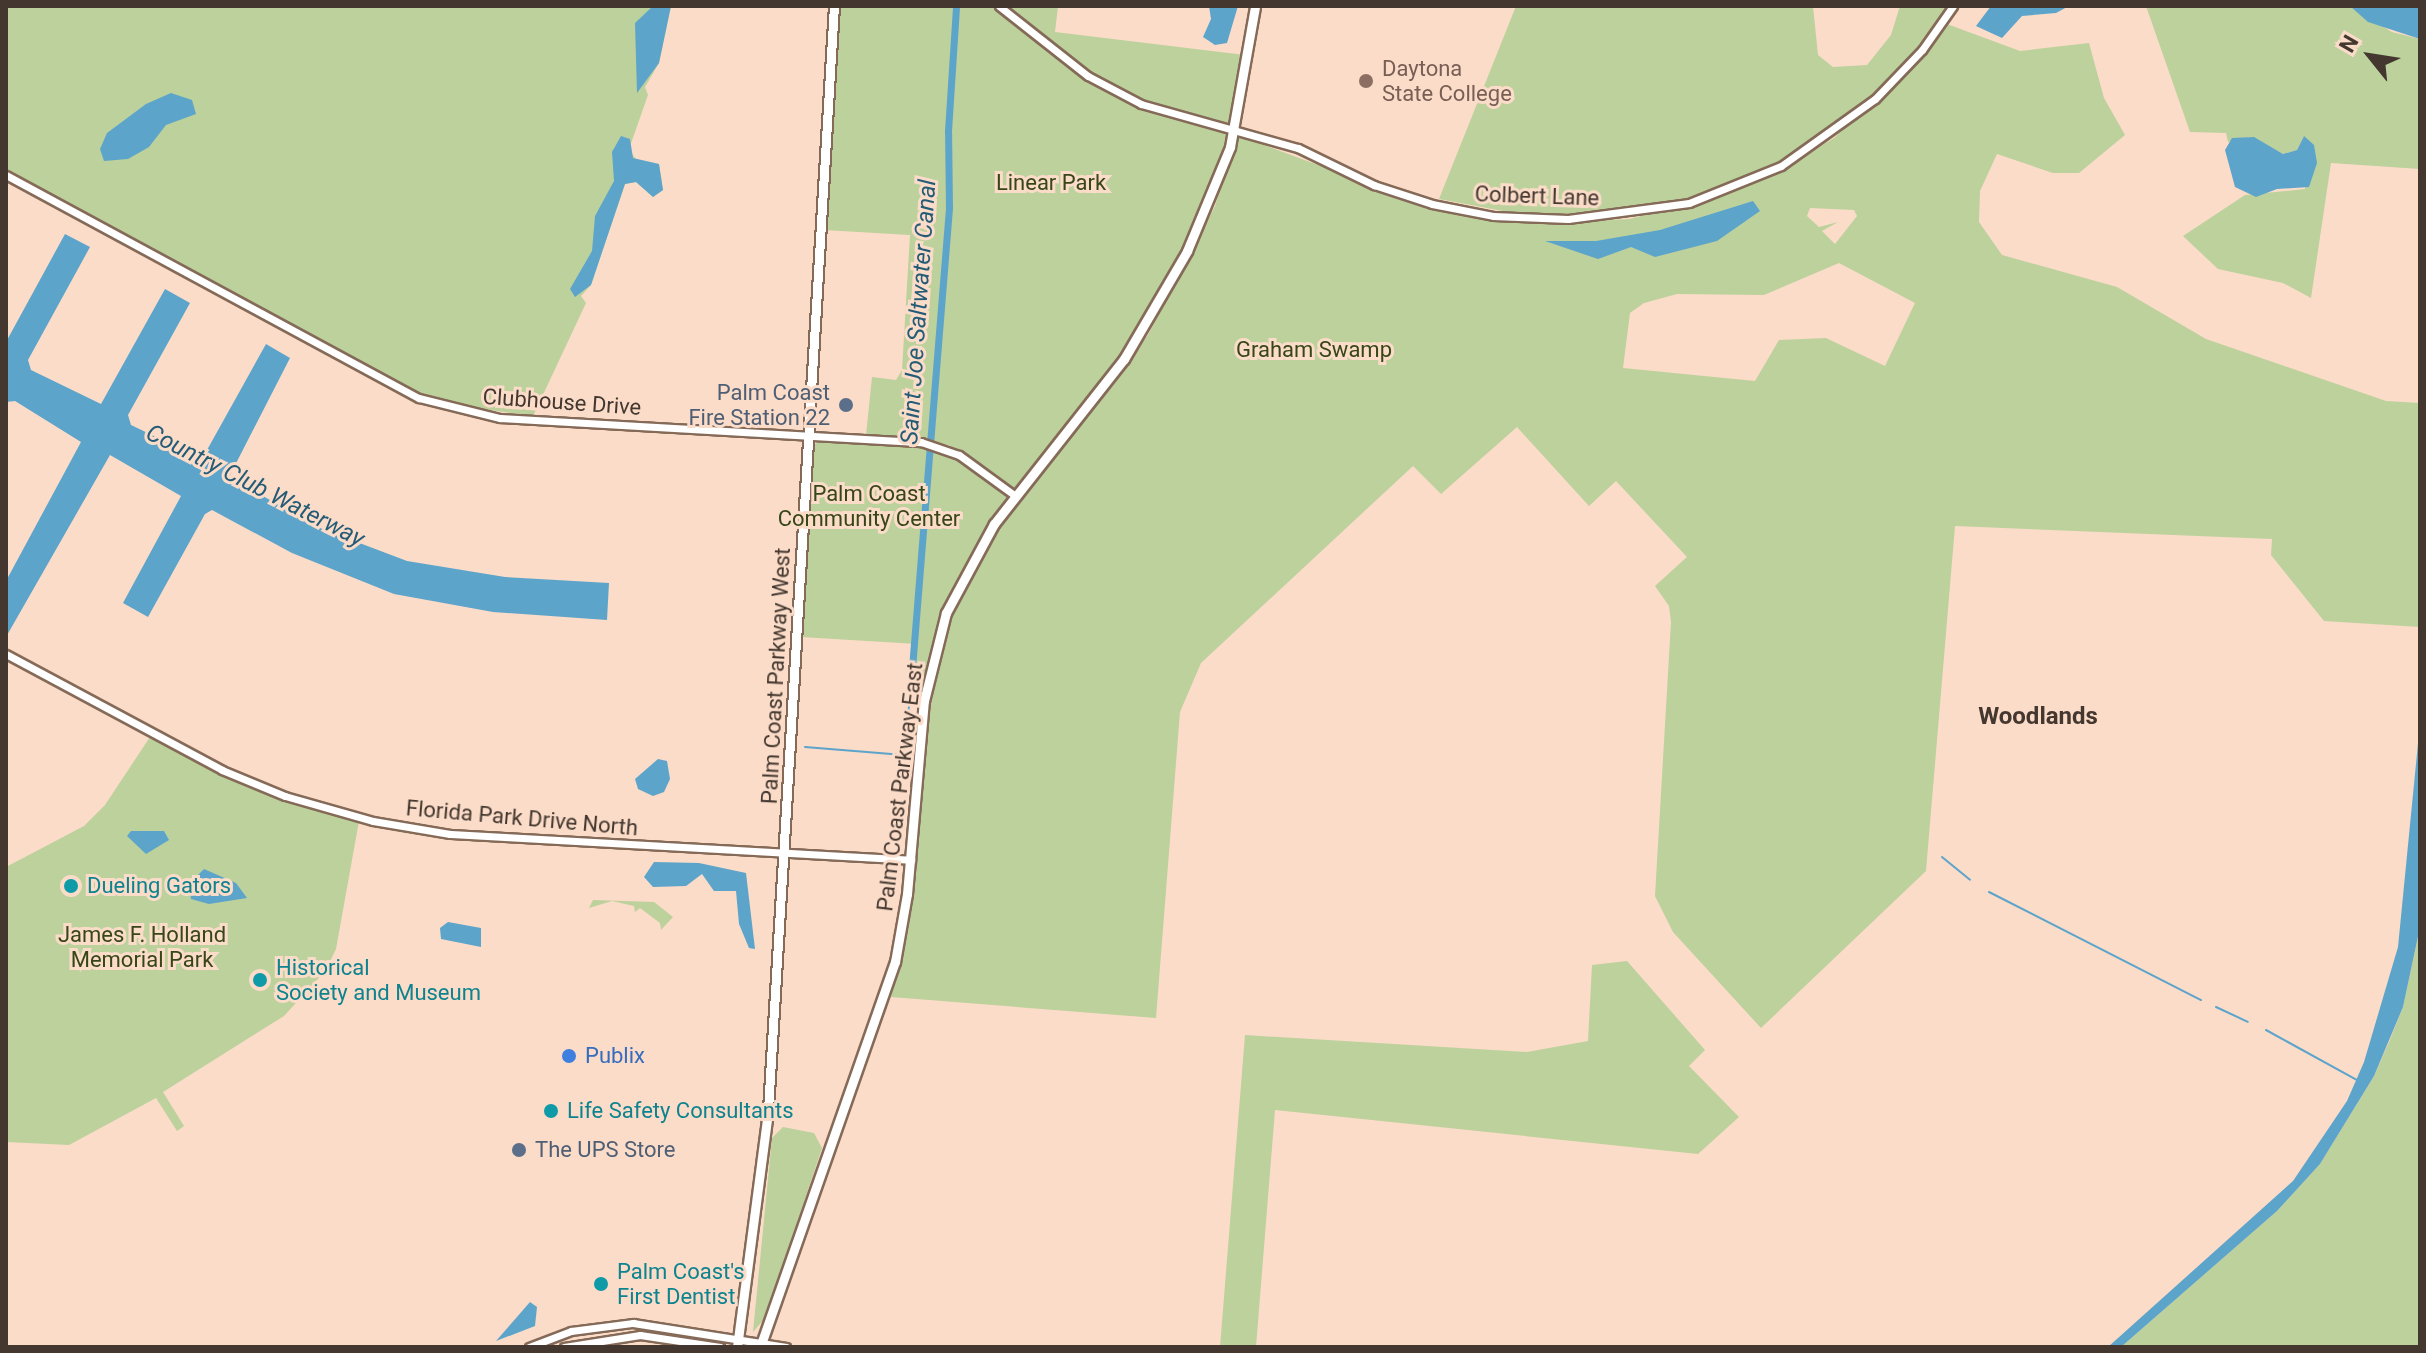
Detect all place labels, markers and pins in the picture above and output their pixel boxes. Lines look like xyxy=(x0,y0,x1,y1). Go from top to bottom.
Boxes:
place label: Daytona State College xyxy=(1382,55,1512,106)
marker: Daytona State College xyxy=(1357,72,1375,90)
place label: Palm Coast Fire Station 22 xyxy=(688,379,830,430)
marker: Palm Coast Fire Station 22 xyxy=(837,396,855,414)
place label: Dueling Gators xyxy=(87,873,231,899)
marker: Dueling Gators xyxy=(62,877,80,895)
place label: Historical Society and Museum xyxy=(276,954,481,1006)
marker: Historical Society and Museum xyxy=(251,971,269,989)
place label: Publix xyxy=(585,1043,645,1069)
marker: Publix xyxy=(560,1047,578,1065)
place label: Life Safety Consultants xyxy=(567,1098,794,1124)
marker: Life Safety Consultants xyxy=(542,1102,560,1120)
place label: The UPS Store xyxy=(535,1137,676,1163)
marker: The UPS Store xyxy=(510,1141,528,1159)
place label: Palm Coast's First Dentist xyxy=(617,1258,745,1310)
marker: Palm Coast's First Dentist xyxy=(592,1275,610,1293)

